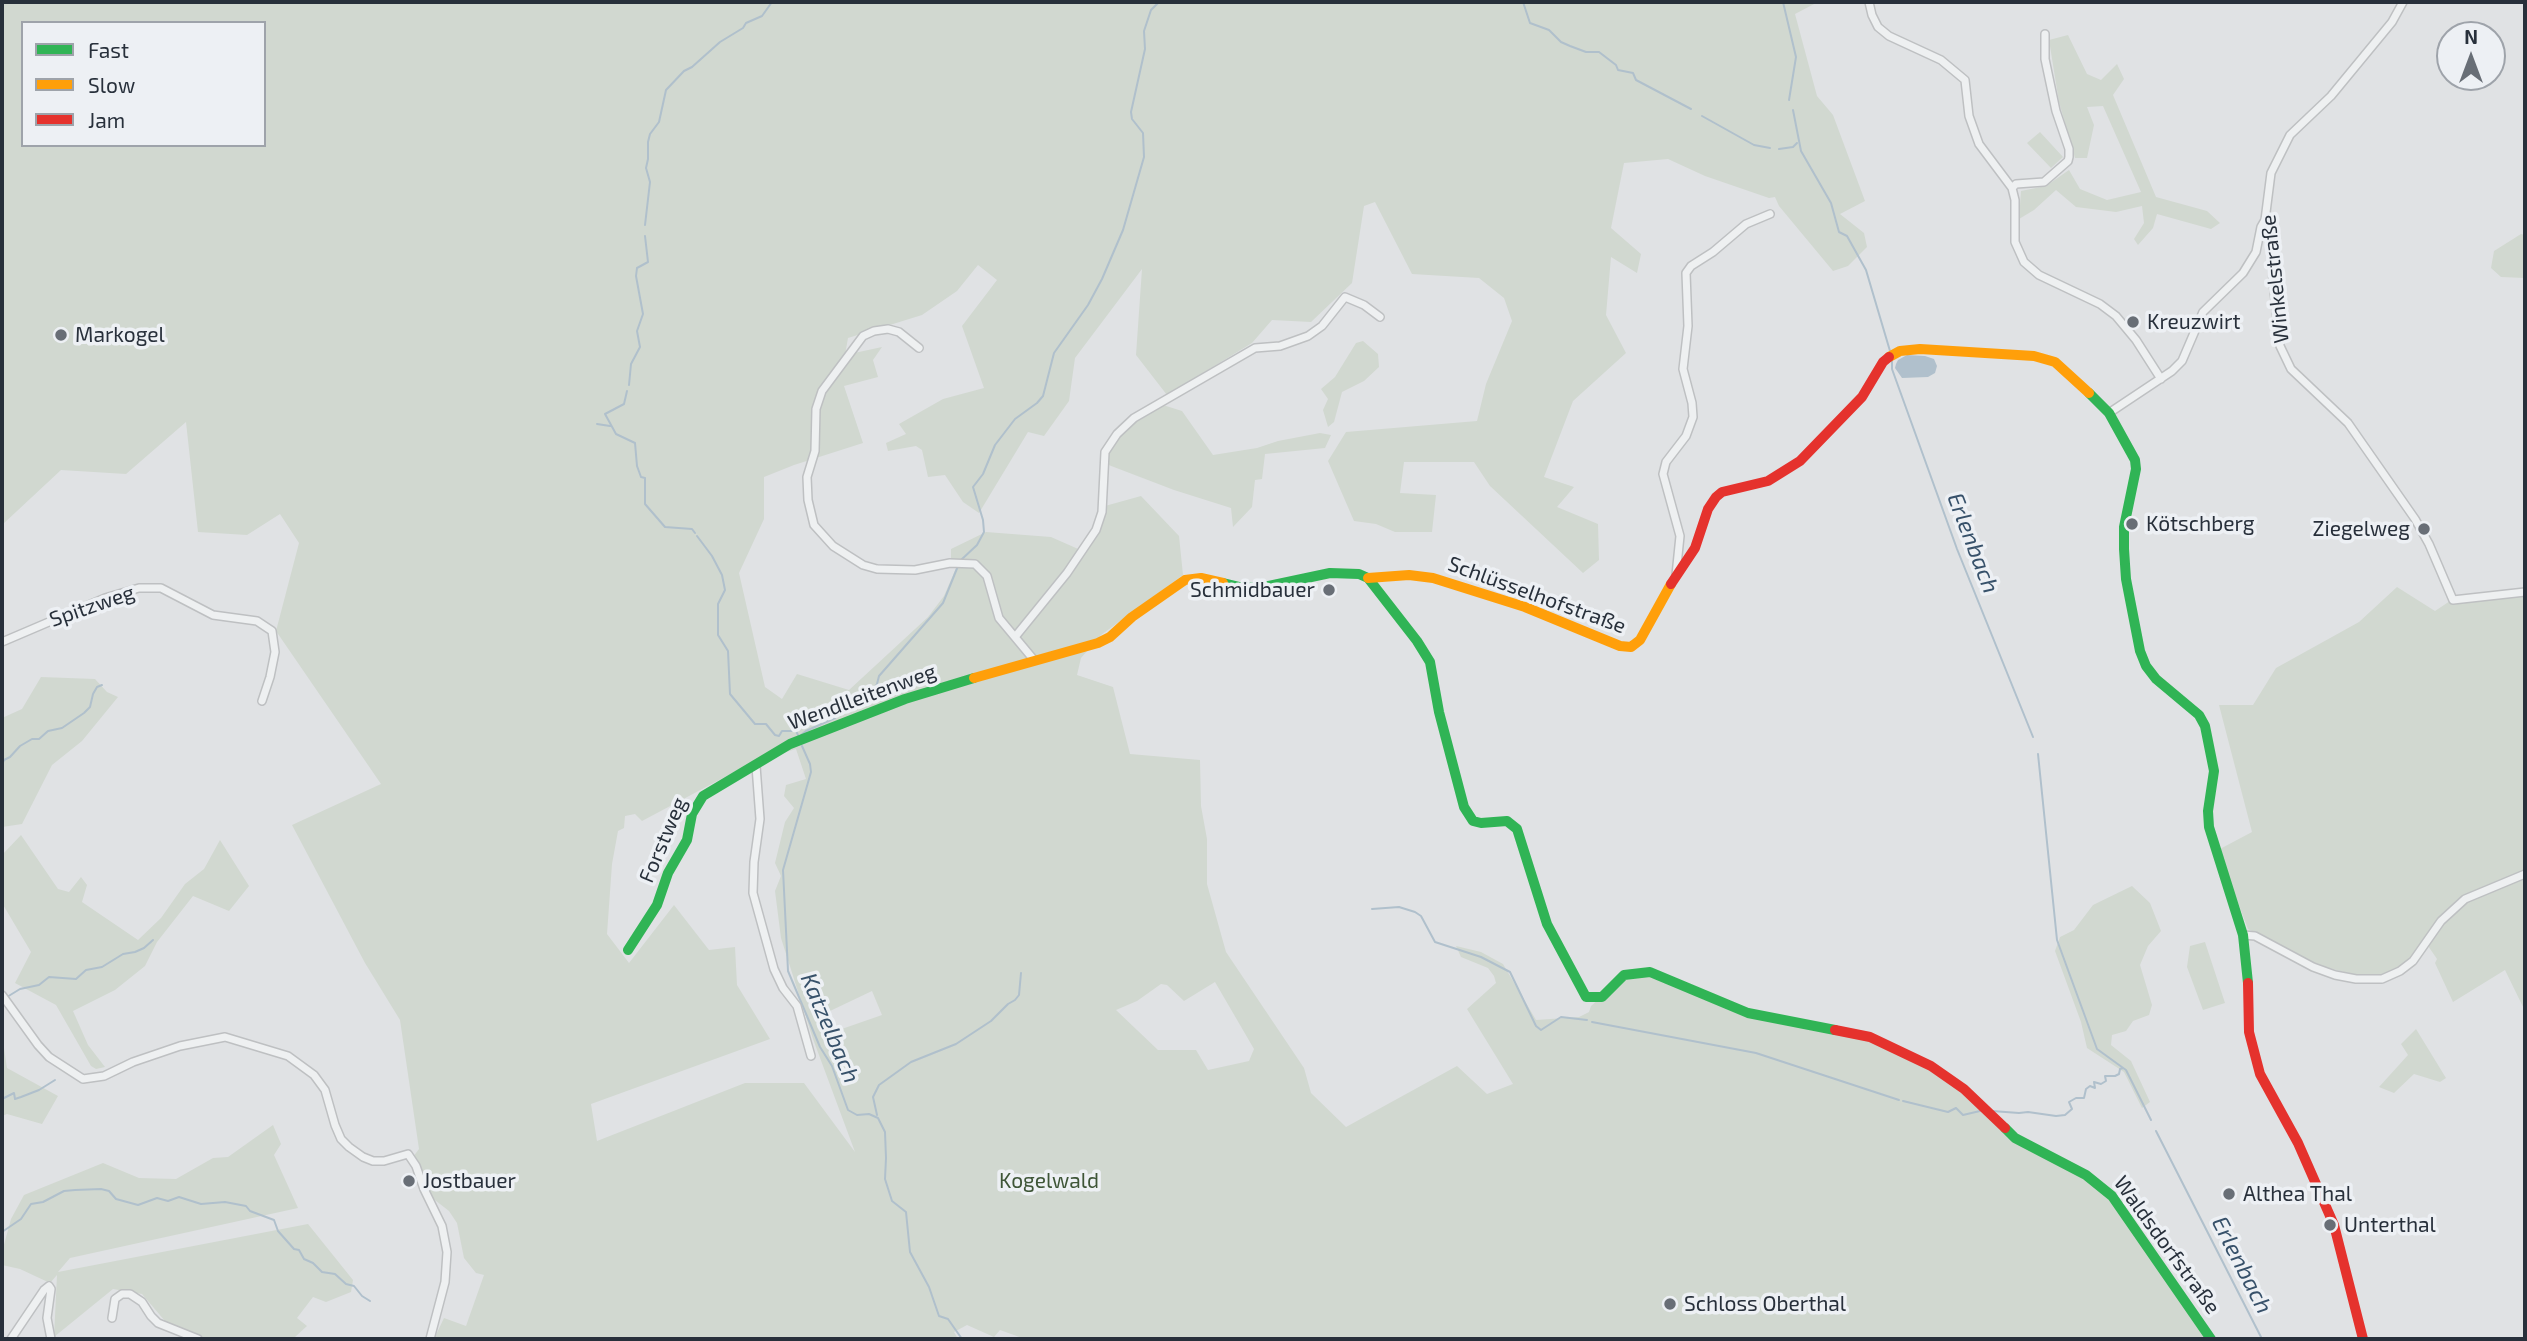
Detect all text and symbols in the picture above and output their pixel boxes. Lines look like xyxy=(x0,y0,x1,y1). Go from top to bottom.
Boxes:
legend xyxy=(21,21,266,147)
north arrow xyxy=(2436,21,2506,91)
text: N xyxy=(2464,25,2478,48)
text: Fast xyxy=(88,37,129,62)
text: Slow xyxy=(88,72,135,97)
text: Jam xyxy=(88,107,125,132)
street label: Winkelstraße xyxy=(2256,213,2294,345)
place label: Kreuzwirt xyxy=(2147,309,2240,335)
marker: Kreuzwirt xyxy=(2125,314,2141,330)
place label: Markogel xyxy=(75,322,165,348)
marker: Markogel xyxy=(53,327,69,343)
water label: Erlenbach xyxy=(1941,489,2005,597)
place label: Kötschberg xyxy=(2146,511,2254,537)
marker: Kötschberg xyxy=(2124,516,2140,532)
place label: Ziegelweg xyxy=(2313,516,2410,542)
marker: Ziegelweg xyxy=(2416,521,2432,537)
street label: Schlüsselhofstraße xyxy=(1445,551,1629,639)
place label: Schmidbauer xyxy=(1190,577,1315,603)
street label: Spitzweg xyxy=(46,580,138,632)
marker: Schmidbauer xyxy=(1321,582,1337,598)
street label: Wendlleitenweg xyxy=(785,659,939,735)
street label: Forstweg xyxy=(634,794,692,886)
water label: Katzelbach xyxy=(795,969,865,1087)
place label: Jostbauer xyxy=(423,1168,516,1194)
park label: Kogelwald xyxy=(999,1168,1099,1194)
street label: Waldsdorfstraße xyxy=(2108,1171,2226,1319)
marker: Jostbauer xyxy=(401,1173,417,1189)
place label: Althea Thal xyxy=(2243,1181,2352,1207)
marker: Althea Thal xyxy=(2221,1186,2237,1202)
water label: Erlenbach xyxy=(2206,1212,2278,1318)
place label: Unterthal xyxy=(2344,1212,2436,1238)
marker: Unterthal xyxy=(2322,1217,2338,1233)
place label: Schloss Oberthal xyxy=(1684,1291,1846,1317)
marker: Schloss Oberthal xyxy=(1662,1296,1678,1312)

